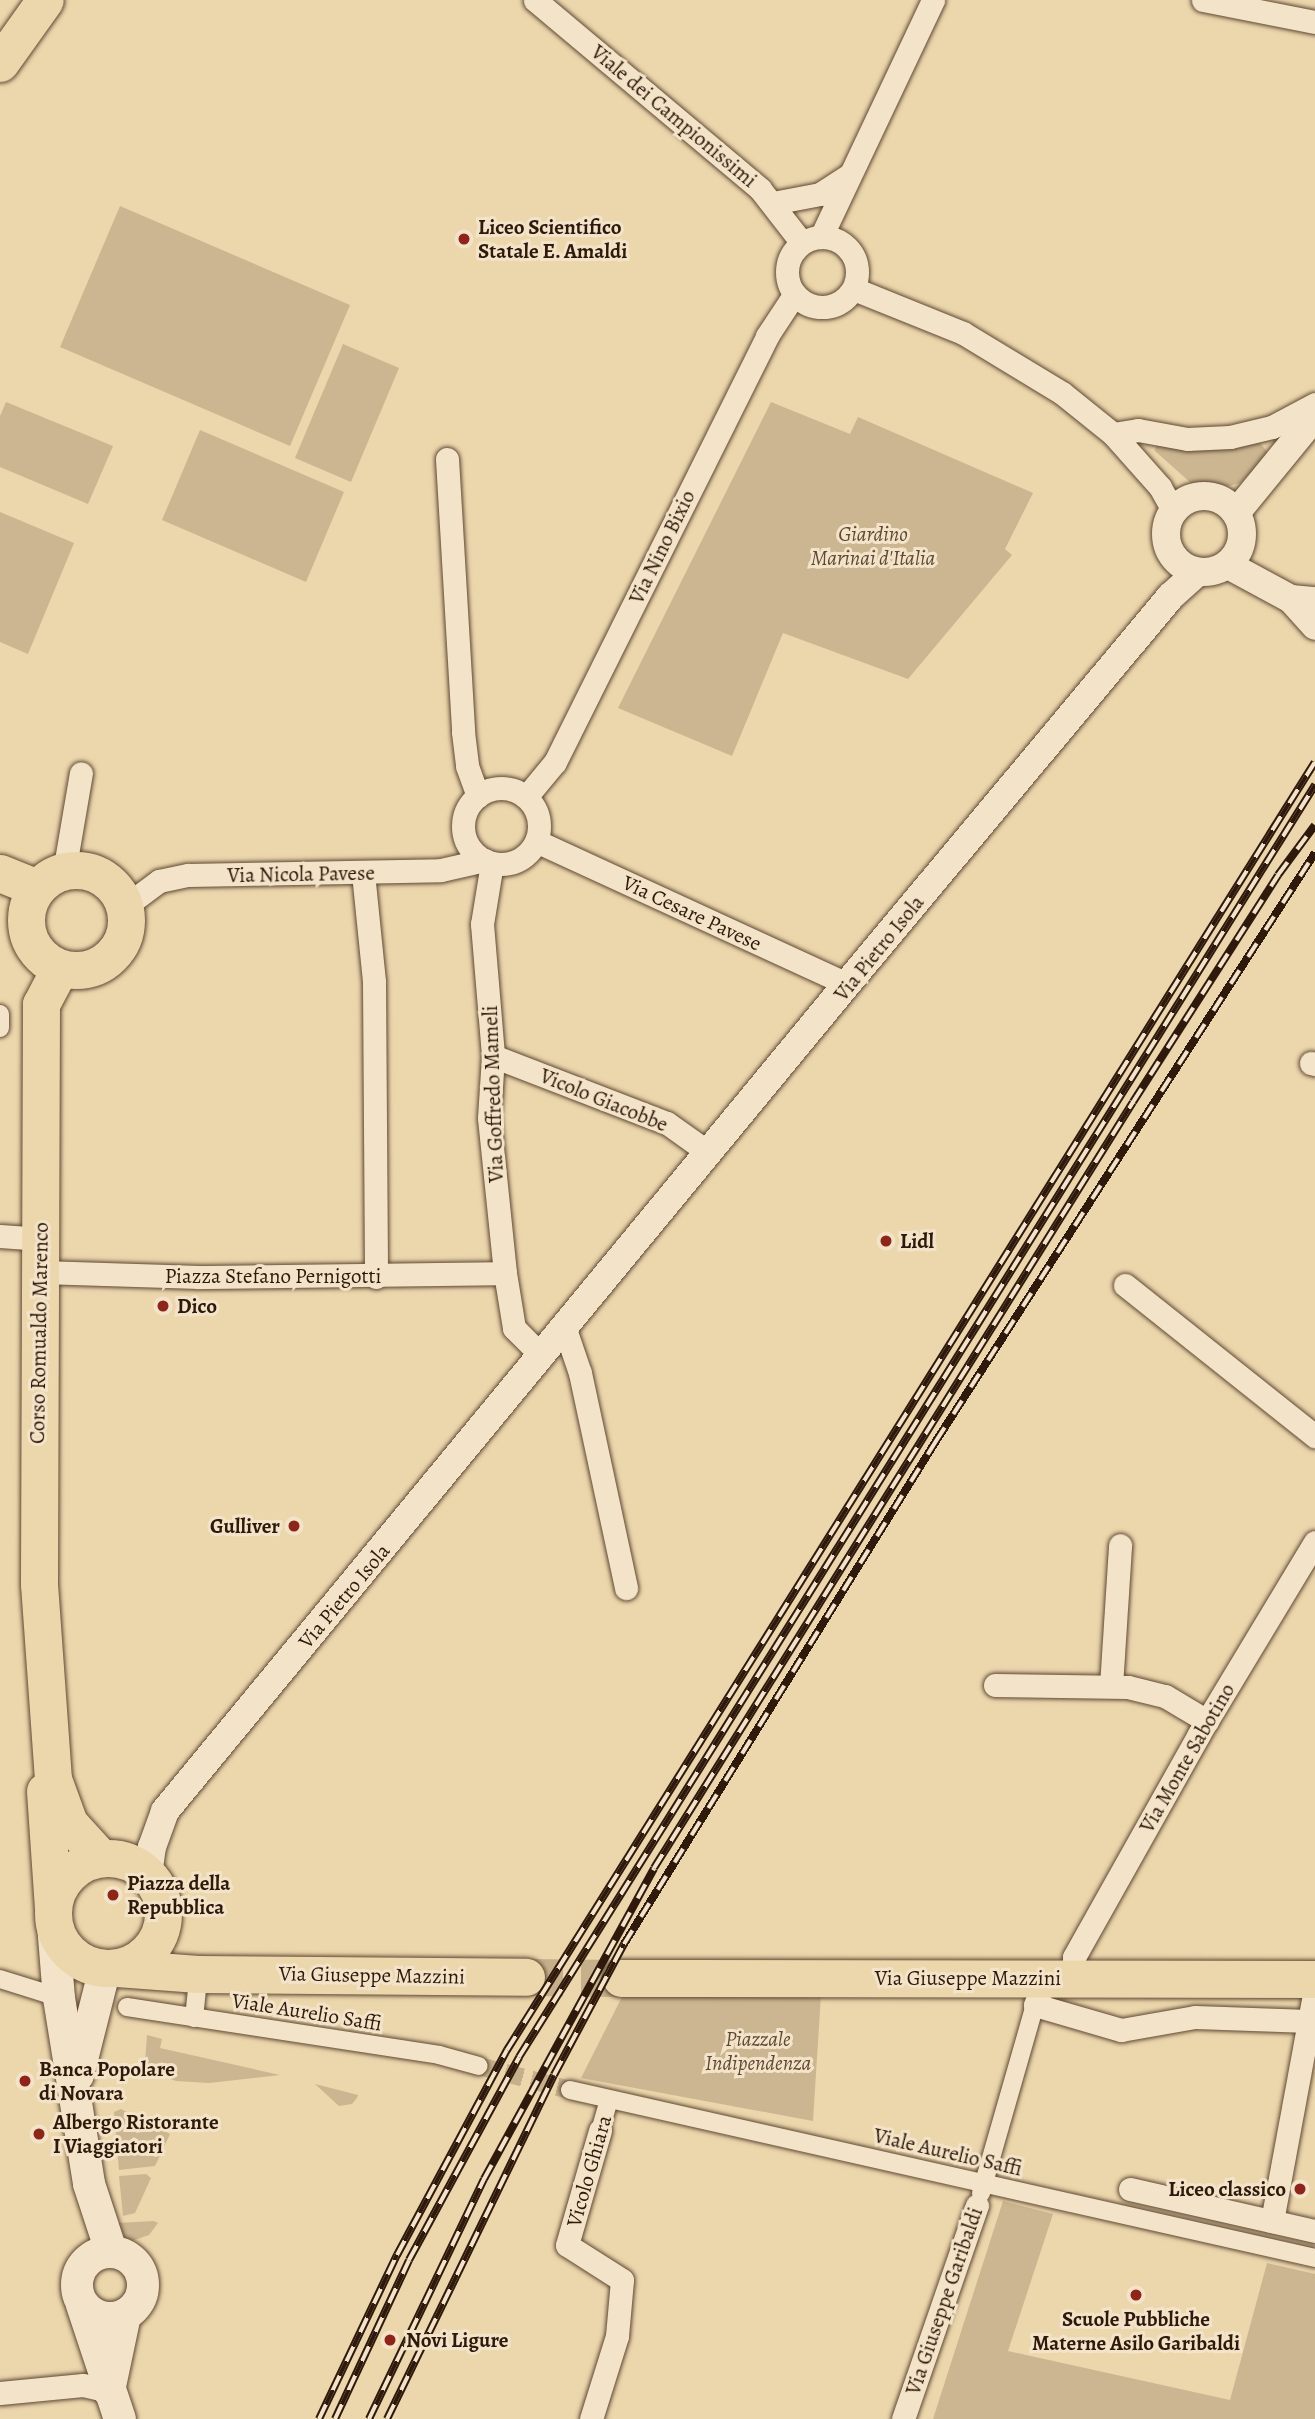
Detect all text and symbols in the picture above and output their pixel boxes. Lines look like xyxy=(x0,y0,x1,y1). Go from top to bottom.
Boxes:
street label: Viale dei Campionissimi xyxy=(586,39,762,193)
place label: Liceo Scientifico Statale E. Amaldi xyxy=(478,214,628,264)
marker: Liceo Scientifico Statale E. Amaldi xyxy=(456,231,472,247)
street label: Via Nino Bixio xyxy=(624,486,700,608)
park label: Giardino Marinai d'Italia xyxy=(811,521,935,571)
street label: Via Nicola Pavese xyxy=(227,860,375,888)
street label: Via Cesare Pavese xyxy=(619,870,765,956)
street label: Via Pietro Isola xyxy=(829,890,929,1006)
street label: Via Goffredo Mameli xyxy=(477,1005,509,1183)
street label: Vicolo Giacobbe xyxy=(536,1063,672,1137)
street label: Corso Romualdo Marenco xyxy=(24,1222,54,1444)
place label: Lidl xyxy=(900,1228,934,1254)
marker: Lidl xyxy=(878,1233,894,1249)
street label: Piazza Stefano Pernigotti xyxy=(165,1263,381,1289)
place label: Dico xyxy=(177,1293,217,1319)
marker: Dico xyxy=(155,1298,171,1314)
place label: Gulliver xyxy=(210,1513,280,1539)
marker: Gulliver xyxy=(286,1518,302,1534)
street label: Via Pietro Isola xyxy=(293,1539,395,1653)
street label: Via Monte Sabotino xyxy=(1134,1679,1240,1837)
place label: Piazza della Repubblica xyxy=(127,1870,230,1920)
marker: Piazza della Repubblica xyxy=(105,1887,121,1903)
street label: Via Giuseppe Mazzini xyxy=(279,1961,465,1989)
street label: Via Giuseppe Mazzini xyxy=(875,1965,1061,1991)
street label: Viale Aurelio Saffi xyxy=(230,1988,384,2036)
park label: Piazzale Indipendenza xyxy=(705,2026,811,2076)
place label: Banca Popolare di Novara xyxy=(39,2056,175,2106)
marker: Banca Popolare di Novara xyxy=(17,2073,33,2089)
place label: Albergo Ristorante I Viaggiatori xyxy=(53,2109,219,2159)
street label: Vicolo Ghiara xyxy=(561,2112,617,2230)
street label: Viale Aurelio Saffi xyxy=(871,2123,1025,2181)
marker: Albergo Ristorante I Viaggiatori xyxy=(31,2126,47,2142)
place label: Liceo classico xyxy=(1168,2176,1286,2202)
marker: Liceo classico xyxy=(1292,2181,1308,2197)
street label: Via Giuseppe Garibaldi xyxy=(900,2204,988,2398)
marker: Scuole Pubbliche Materne Asilo Garibaldi xyxy=(1128,2287,1144,2303)
place label: Scuole Pubbliche Materne Asilo Garibaldi xyxy=(1032,2306,1240,2356)
place label: Novi Ligure xyxy=(406,2327,509,2353)
marker: Novi Ligure xyxy=(380,2330,400,2350)

